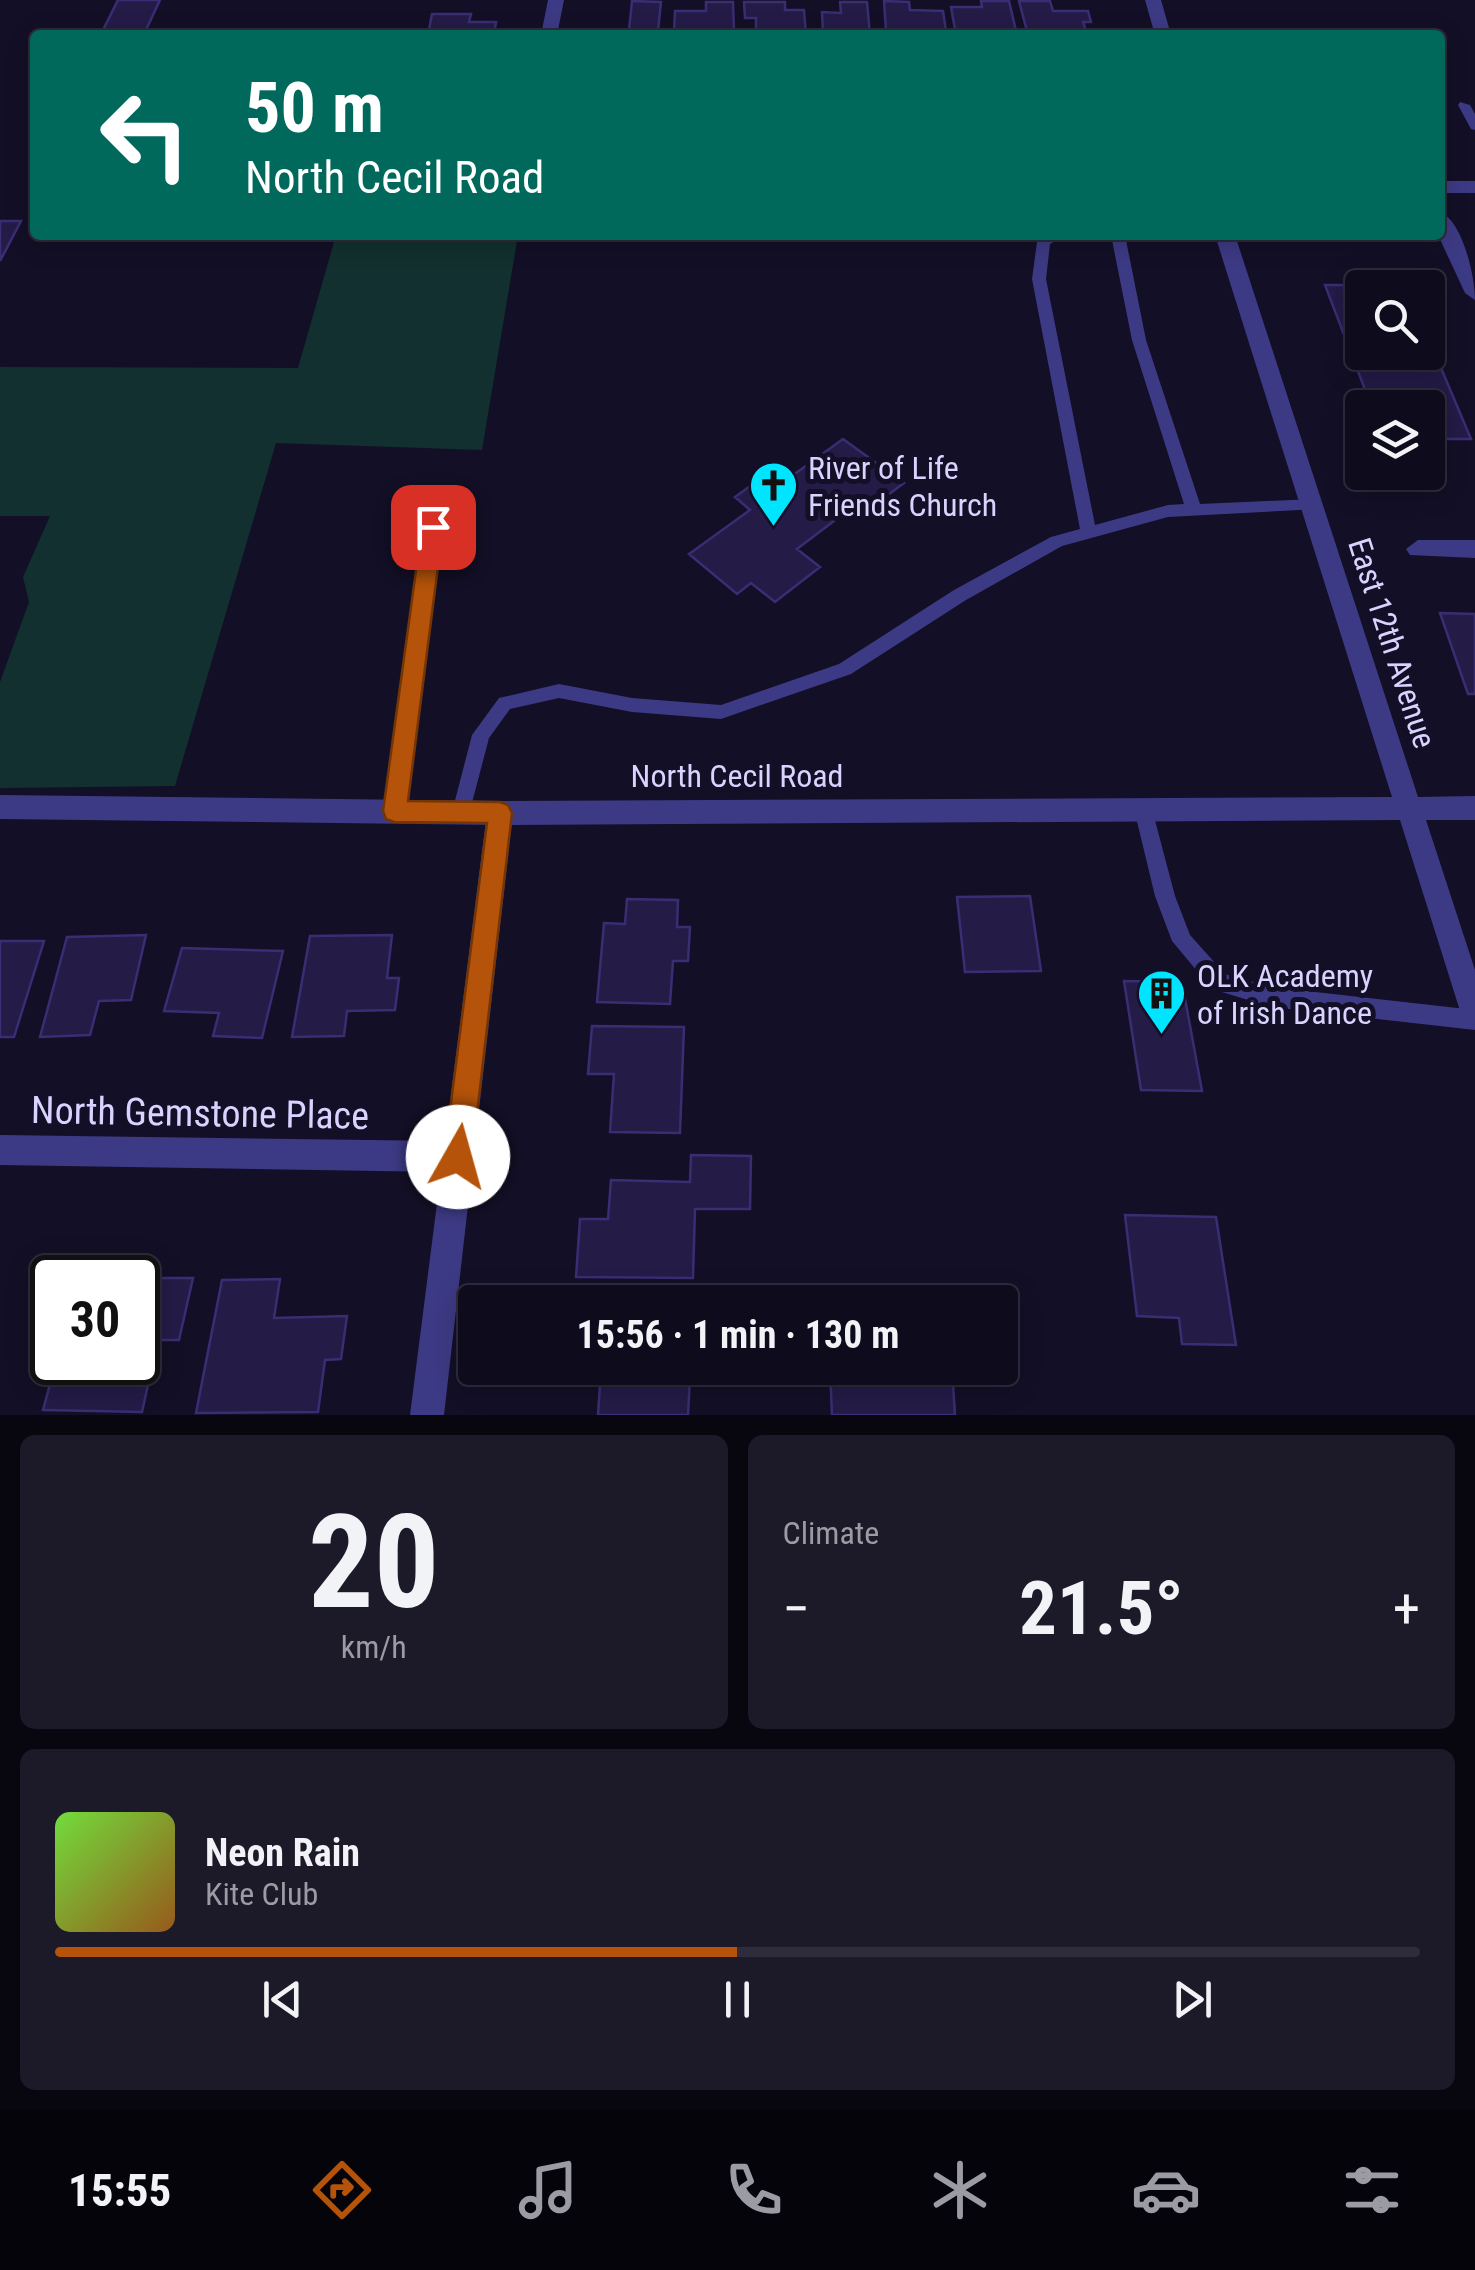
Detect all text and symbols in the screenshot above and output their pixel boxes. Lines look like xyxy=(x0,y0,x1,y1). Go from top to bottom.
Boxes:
text: 50 m xyxy=(245,67,384,149)
icon: left xyxy=(80,70,210,200)
text: North Cecil Road xyxy=(245,151,544,204)
map controls xyxy=(1345,270,1445,490)
button: search xyxy=(1345,270,1445,370)
button: layers xyxy=(1345,390,1445,490)
place label: River of Life Friends Church xyxy=(808,449,997,524)
church icon: River of Life Friends Church xyxy=(747,460,799,528)
pin xyxy=(391,485,476,570)
icon: arrive xyxy=(406,500,461,555)
street label: East 12th Avenue xyxy=(1340,533,1444,753)
street label: North Cecil Road xyxy=(631,757,843,795)
place label: OLK Academy of Irish Dance xyxy=(1197,957,1373,1032)
building icon: OLK Academy of Irish Dance xyxy=(1136,968,1188,1036)
street label: North Gemstone Place xyxy=(31,1088,369,1138)
position arrow xyxy=(406,1105,510,1209)
speed limit sign: 30 xyxy=(30,1255,160,1385)
text: 15:56 · 1 min · 130 m xyxy=(577,1313,899,1357)
text: 20 xyxy=(308,1486,439,1639)
text: Climate xyxy=(783,1514,879,1552)
text: 21.5° xyxy=(1019,1564,1184,1652)
text: − xyxy=(783,1577,810,1641)
text: + xyxy=(1393,1577,1420,1641)
text: km/h xyxy=(341,1628,407,1666)
text: Neon Rain xyxy=(205,1831,360,1875)
text: Kite Club xyxy=(205,1875,318,1913)
icon: previous xyxy=(255,1972,310,2027)
icon: pause xyxy=(710,1972,765,2027)
icon: next xyxy=(1165,1972,1220,2027)
icon: directions xyxy=(307,2155,377,2225)
icon: music xyxy=(513,2155,583,2225)
icon: phone xyxy=(719,2155,789,2225)
icon: climate xyxy=(925,2155,995,2225)
icon: car xyxy=(1131,2155,1201,2225)
icon: filters xyxy=(1337,2155,1407,2225)
text: 15:55 xyxy=(68,2164,171,2217)

